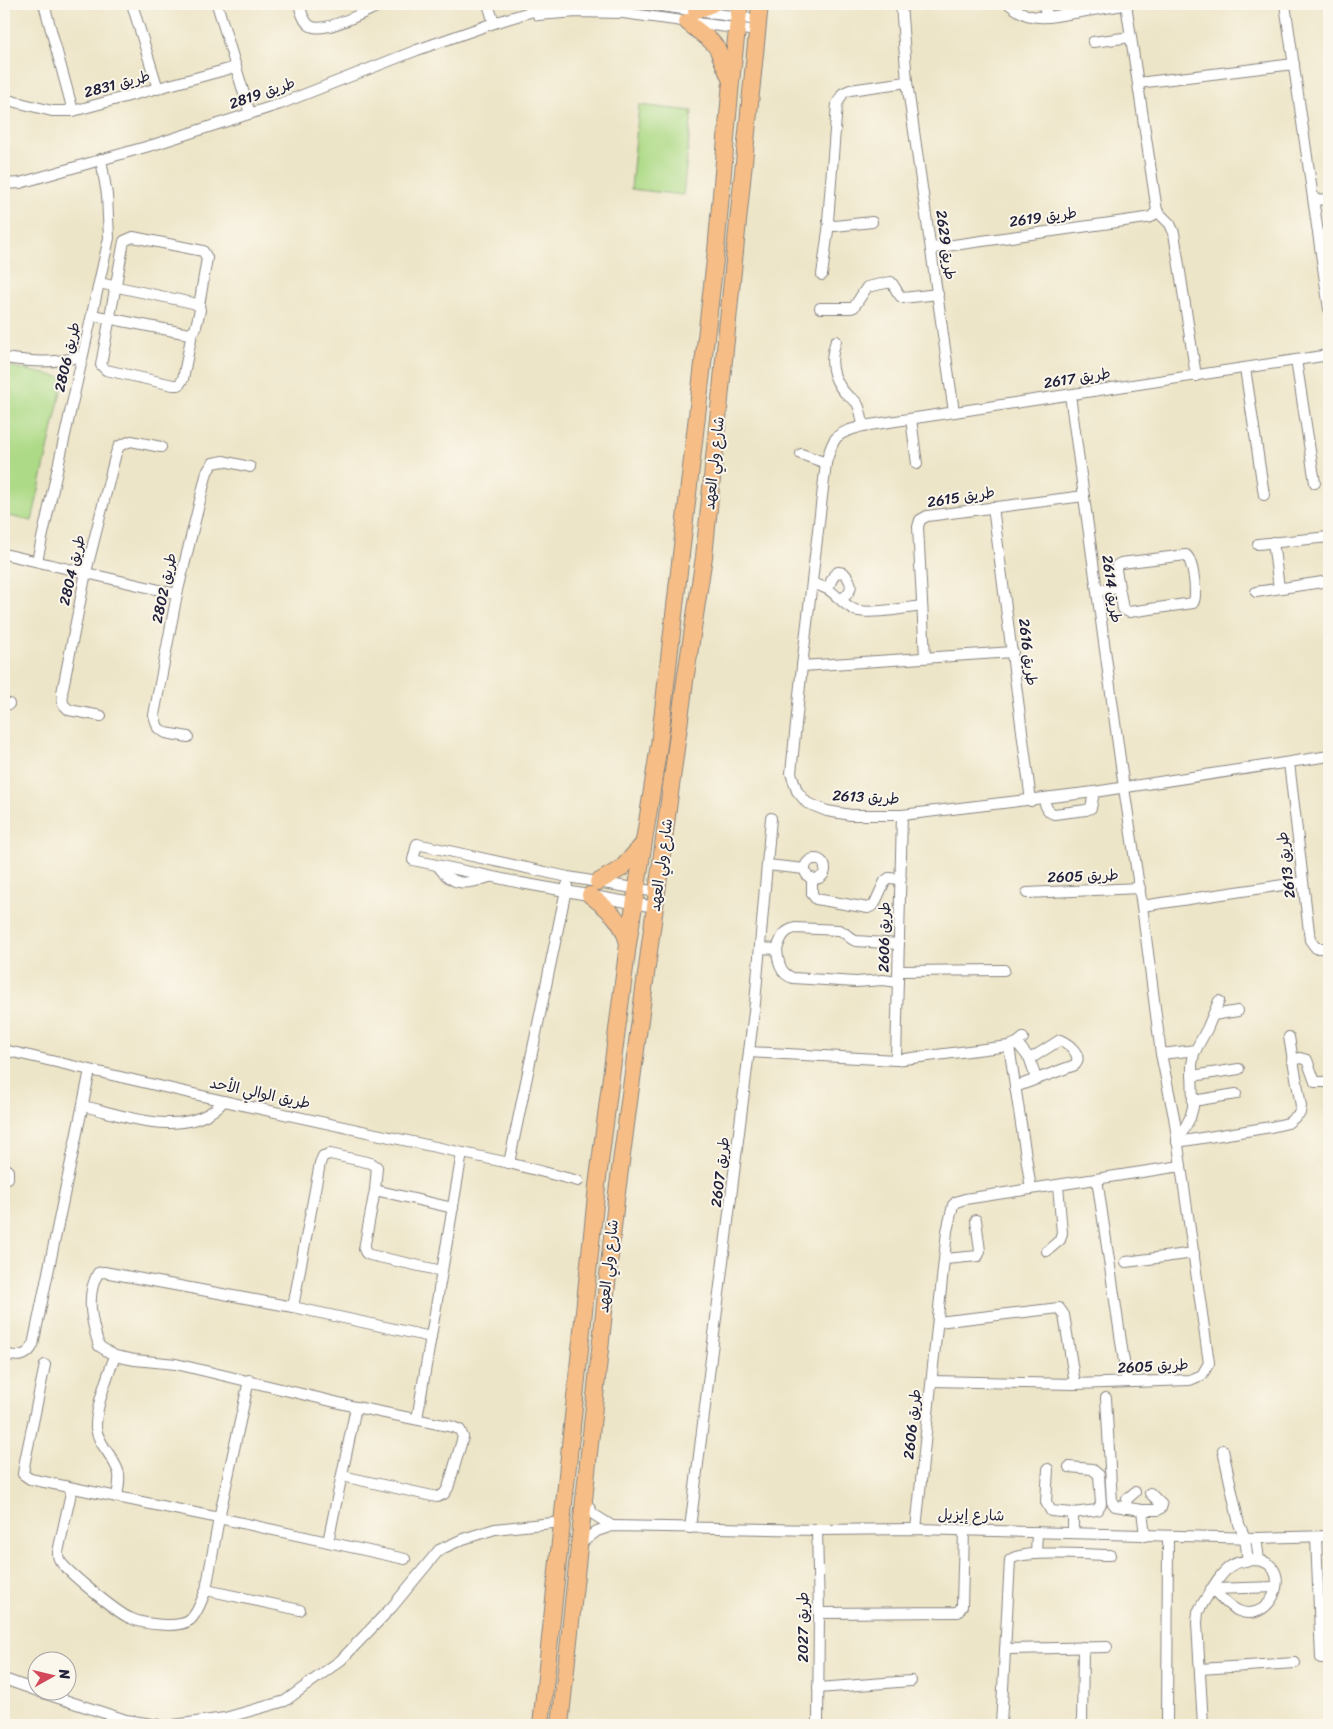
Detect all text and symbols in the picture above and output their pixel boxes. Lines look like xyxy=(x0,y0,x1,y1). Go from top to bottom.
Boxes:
street label: طريق 2831 xyxy=(81,63,153,105)
street label: طريق 2819 xyxy=(225,70,299,116)
street label: طريق 2619 xyxy=(1007,199,1079,235)
street label: طريق 2629 xyxy=(928,208,964,282)
street label: طريق 2806 xyxy=(46,319,88,395)
street label: طريق 2617 xyxy=(1042,360,1112,396)
street label: شارع ولي العهد xyxy=(696,415,732,511)
street label: طريق 2615 xyxy=(925,479,997,515)
street label: طريق 2804 xyxy=(51,532,93,608)
street label: طريق 2802 xyxy=(144,550,184,626)
street label: طريق 2614 xyxy=(1094,553,1130,625)
street label: طريق 2616 xyxy=(1011,617,1045,687)
street label: طريق 2613 xyxy=(832,782,900,812)
street label: شارع ولي العهد xyxy=(642,817,680,913)
street label: طريق 2613 xyxy=(1269,830,1303,900)
street label: طريق 2605 xyxy=(1047,862,1119,890)
street label: طريق 2606 xyxy=(870,901,898,973)
street label: طريق الوالي الأحد xyxy=(207,1070,313,1116)
street label: طريق 2607 xyxy=(703,1135,737,1209)
street label: شارع ولي العهد xyxy=(590,1218,626,1314)
street label: طريق 2605 xyxy=(1117,1351,1189,1381)
street label: طريق 2606 xyxy=(895,1388,929,1460)
street label: شارع إيزيل xyxy=(937,1501,1005,1529)
street label: طريق 2027 xyxy=(790,1592,816,1662)
north arrow xyxy=(28,1652,78,1702)
text: N xyxy=(51,1667,77,1681)

